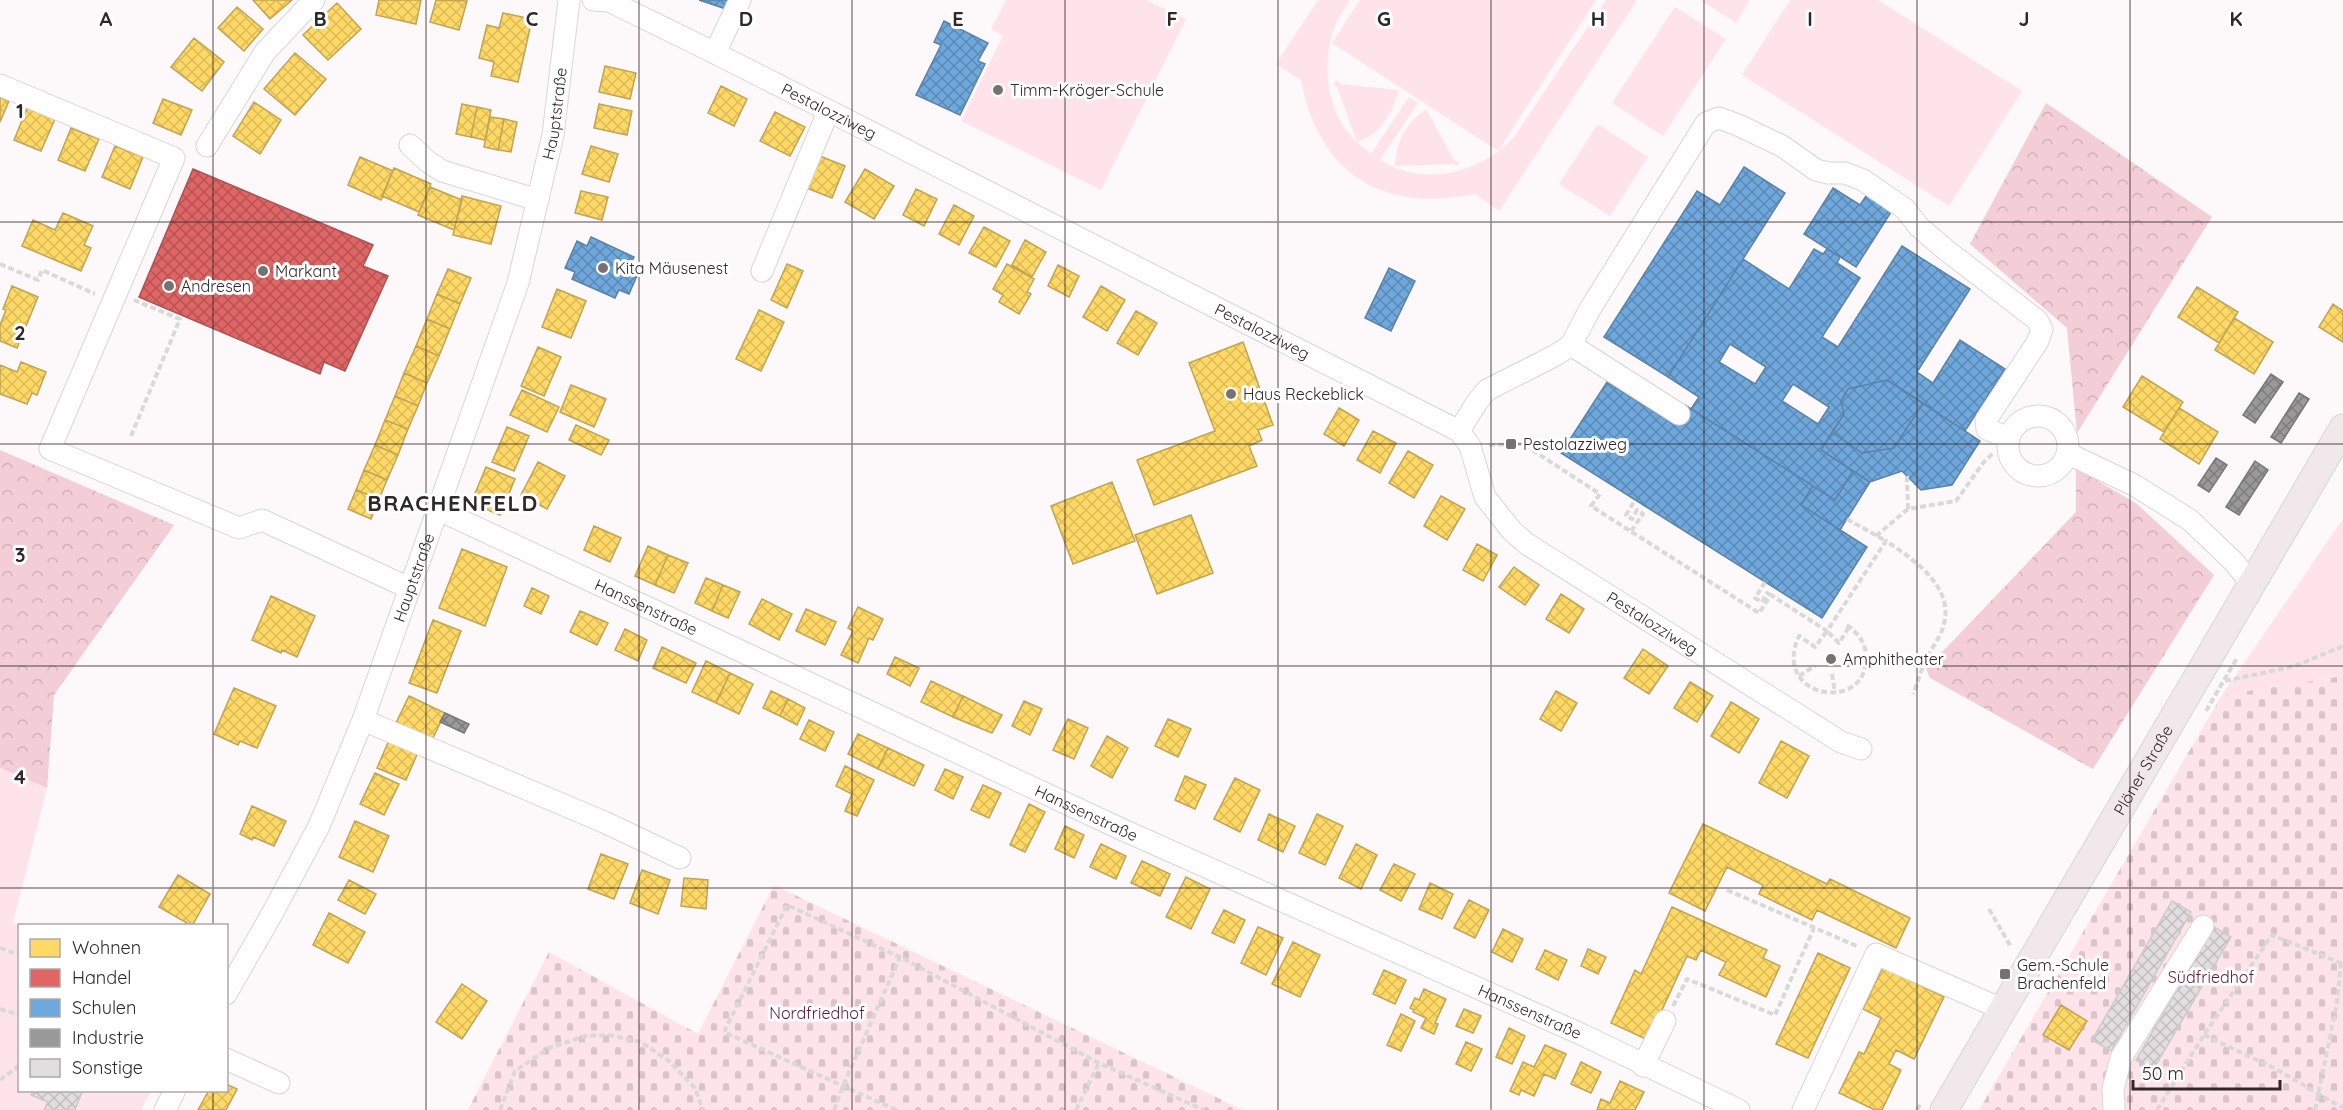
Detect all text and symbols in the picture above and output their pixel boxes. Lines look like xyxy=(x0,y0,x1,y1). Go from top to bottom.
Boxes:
text: A xyxy=(100,6,113,31)
text: B xyxy=(313,6,327,31)
text: C xyxy=(526,6,539,31)
text: D xyxy=(739,6,753,31)
text: E xyxy=(952,6,964,31)
text: F xyxy=(1166,6,1178,31)
text: G xyxy=(1377,6,1391,31)
text: H xyxy=(1591,6,1605,31)
text: I xyxy=(1807,6,1813,31)
text: J xyxy=(2018,6,2030,31)
text: K xyxy=(2229,6,2243,31)
street label: Hauptstraße xyxy=(537,66,571,162)
street label: Pestalozziweg xyxy=(778,78,880,143)
place label: Timm-Kröger-Schule xyxy=(1010,80,1164,100)
marker: Timm-Kröger-Schule xyxy=(991,83,1005,97)
text: 1 xyxy=(16,98,24,123)
place label: Kita Mäusenest xyxy=(615,258,728,278)
place label: Markant xyxy=(275,261,337,281)
marker: Kita Mäusenest xyxy=(596,261,610,275)
marker: Markant xyxy=(256,264,270,278)
place label: Andresen xyxy=(181,276,251,296)
marker: Andresen xyxy=(162,279,176,293)
street label: Pestalozziweg xyxy=(1211,299,1313,364)
text: 2 xyxy=(14,320,26,345)
place label: Haus Reckeblick xyxy=(1243,384,1364,404)
marker: Haus Reckeblick xyxy=(1224,387,1238,401)
place label: Pestolazziweg xyxy=(1523,434,1627,454)
marker: Pestolazziweg xyxy=(1504,437,1518,451)
district label: BRACHENFELD xyxy=(367,489,539,517)
street label: Hauptstraße xyxy=(389,530,439,625)
text: 3 xyxy=(15,542,25,567)
street label: Hanssenstraße xyxy=(592,574,701,640)
street label: Pestalozziweg xyxy=(1603,587,1702,659)
place label: Amphitheater xyxy=(1843,649,1944,669)
marker: Amphitheater xyxy=(1824,652,1838,666)
street label: Plöner Straße xyxy=(2109,721,2177,818)
text: 4 xyxy=(14,764,26,789)
street label: Hanssenstraße xyxy=(1032,780,1141,845)
legend xyxy=(18,924,228,1092)
text: Wohnen xyxy=(72,936,141,959)
place label: Gem.-Schule Brachenfeld xyxy=(2017,955,2109,993)
text: Handel xyxy=(72,966,132,989)
marker: Gem.-Schule Brachenfeld xyxy=(1998,967,2012,981)
park label: Südfriedhof xyxy=(2168,967,2254,987)
street label: Hanssenstraße xyxy=(1475,980,1585,1043)
text: Schulen xyxy=(72,996,136,1019)
park label: Nordfriedhof xyxy=(769,1003,865,1023)
text: Industrie xyxy=(72,1026,144,1049)
scale bar xyxy=(2133,1053,2280,1091)
text: Sonstige xyxy=(72,1056,143,1079)
text: 50 m xyxy=(2142,1062,2184,1085)

